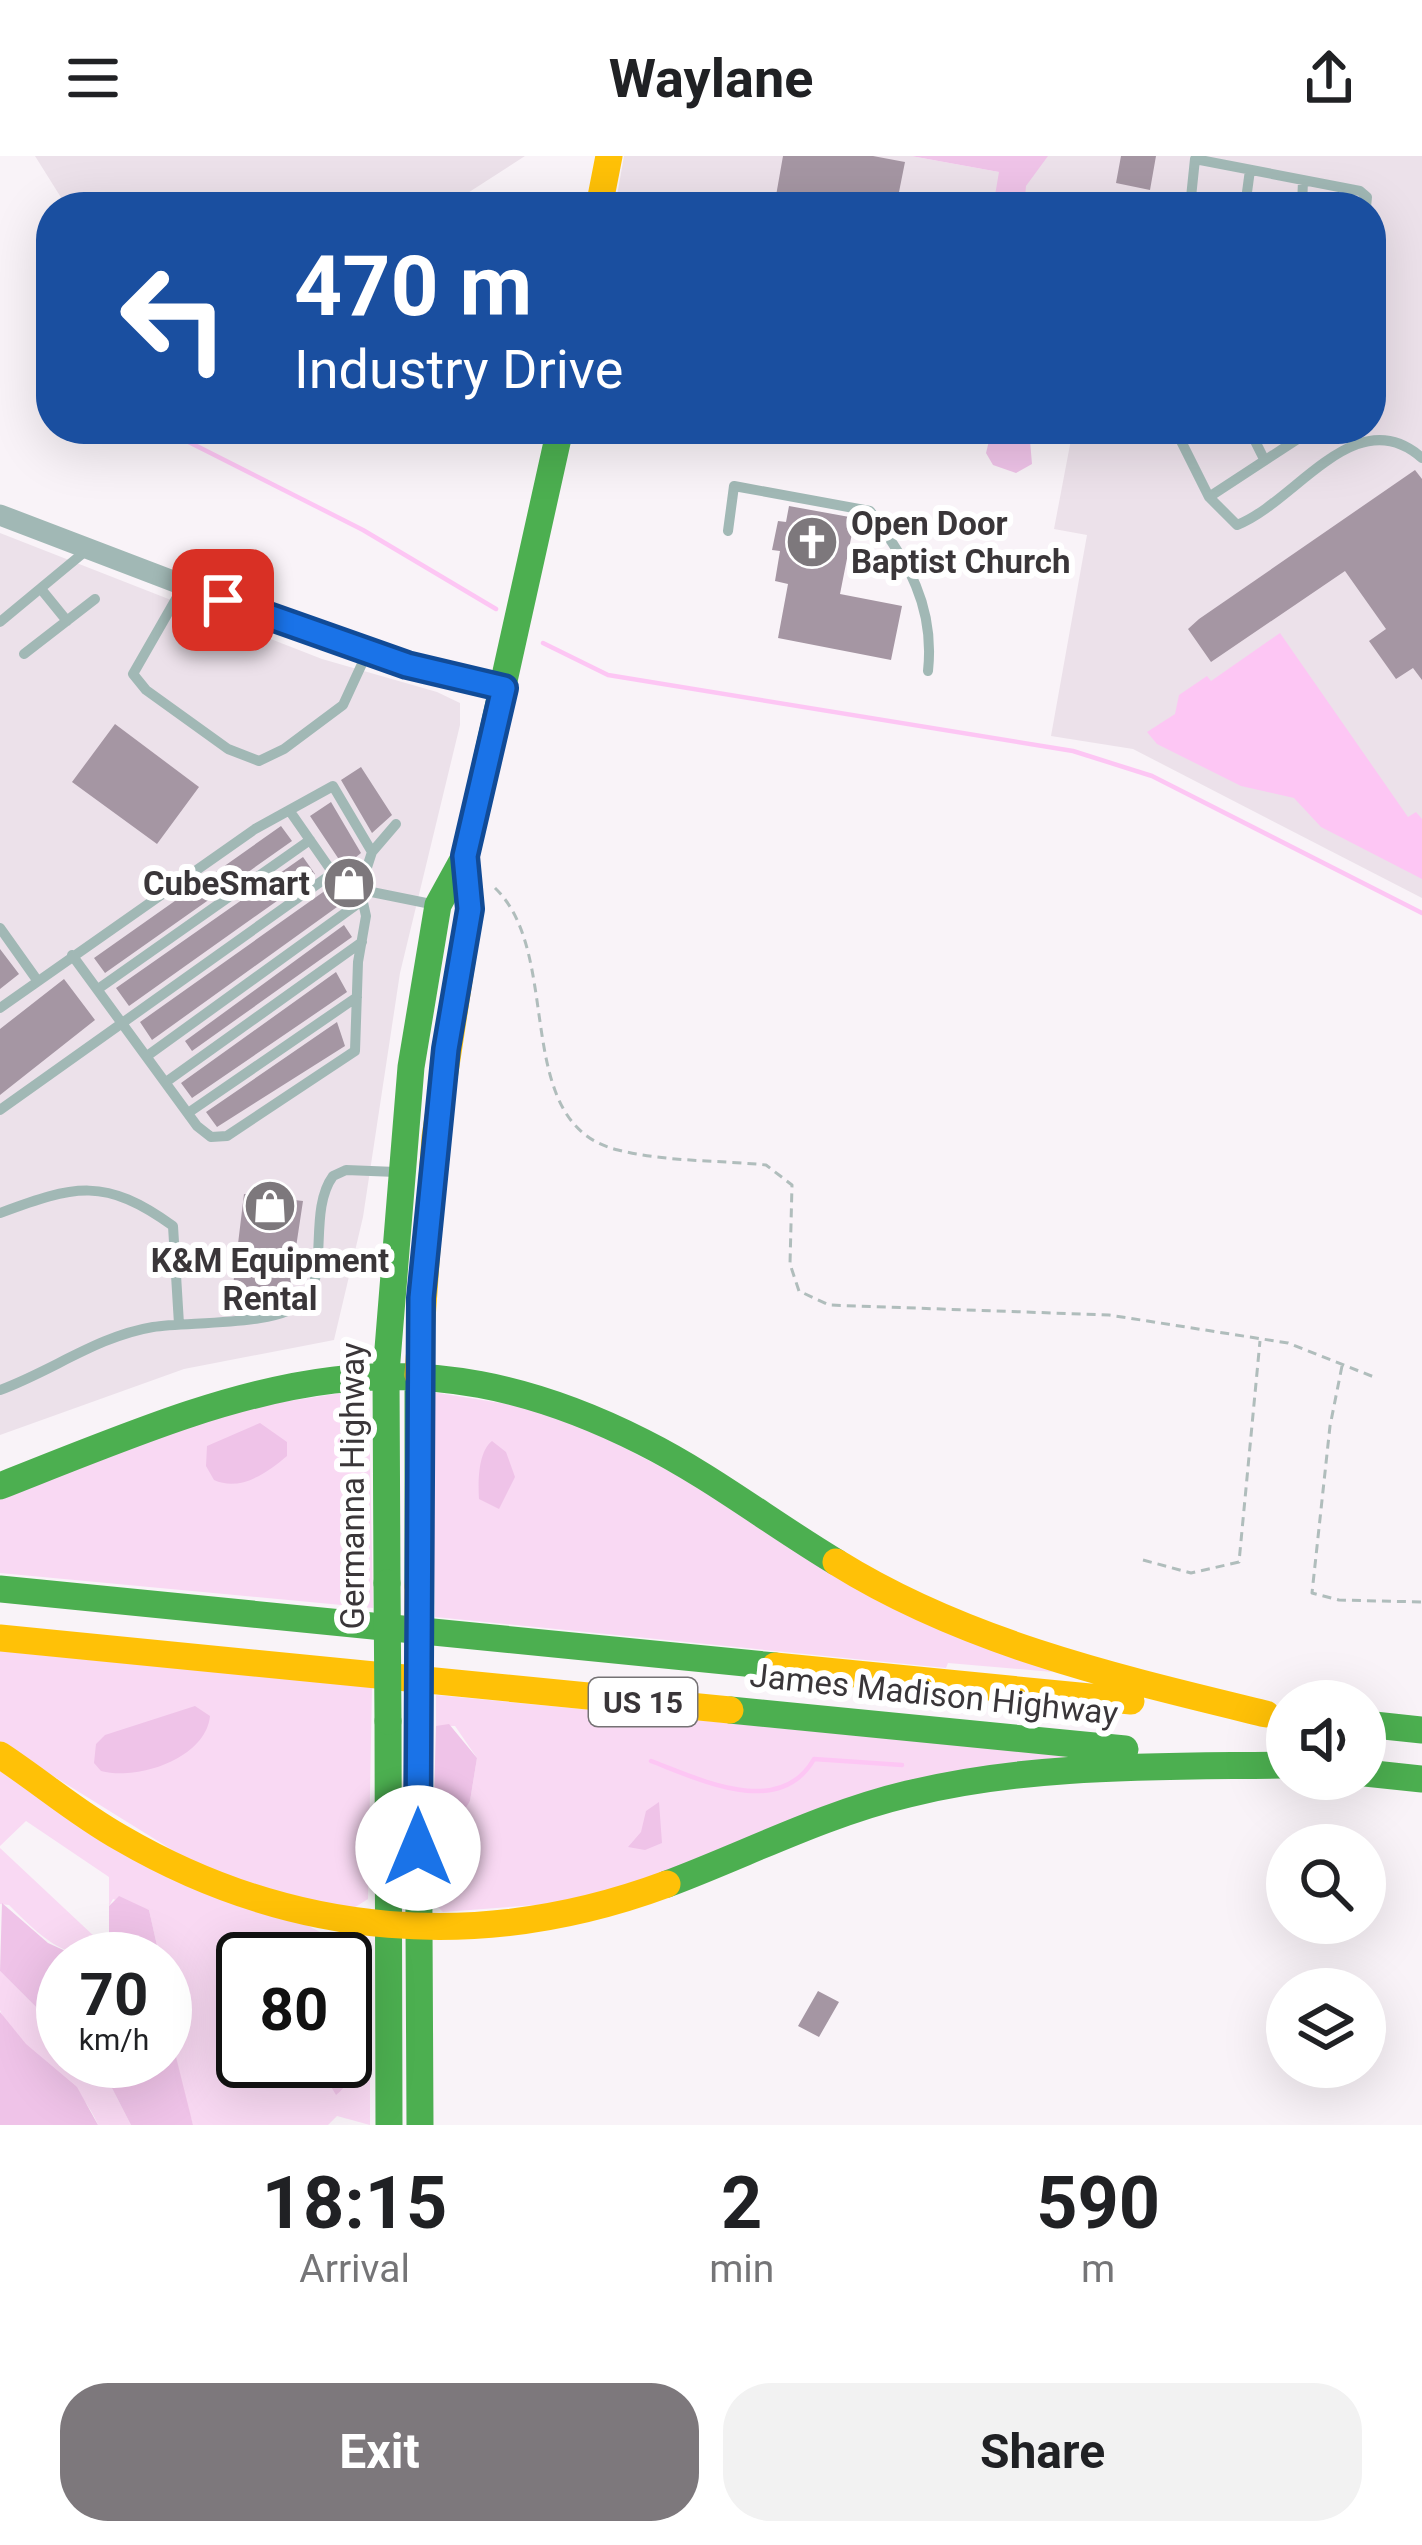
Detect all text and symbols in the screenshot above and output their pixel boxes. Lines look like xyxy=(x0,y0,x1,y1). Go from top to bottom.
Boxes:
icon: menu xyxy=(60,45,126,111)
icon: share xyxy=(1296,45,1362,111)
text: Waylane xyxy=(609,47,813,110)
text: 470 m xyxy=(294,237,532,336)
icon: left xyxy=(96,240,252,396)
text: Industry Drive xyxy=(294,338,623,401)
place label: Open Door Baptist Church xyxy=(851,504,1071,581)
church icon: Open Door Baptist Church xyxy=(784,514,840,570)
pin xyxy=(172,549,274,651)
icon: arrive xyxy=(190,567,256,633)
shop icon: CubeSmart xyxy=(321,855,377,911)
place label: CubeSmart xyxy=(143,864,310,903)
shop icon: K&M Equipment Rental xyxy=(242,1178,298,1234)
place label: K&M Equipment Rental xyxy=(151,1241,389,1318)
street label: Germanna Highway xyxy=(333,1342,372,1630)
street label: James Madison Highway xyxy=(748,1655,1120,1733)
road number: US 15 xyxy=(589,1678,697,1726)
map controls xyxy=(1266,1680,1386,2088)
button: sound xyxy=(1266,1680,1386,1800)
position arrow xyxy=(355,1785,481,1911)
button: search xyxy=(1266,1824,1386,1944)
speed limit sign: 80 xyxy=(216,1932,372,2088)
text: 70 xyxy=(80,1959,148,2030)
button: layers xyxy=(1266,1968,1386,2088)
text: km/h xyxy=(79,2022,149,2057)
text: 18:15 xyxy=(262,2161,447,2246)
text: 2 xyxy=(721,2161,762,2246)
text: 590 xyxy=(1036,2161,1160,2246)
text: Arrival xyxy=(299,2246,410,2292)
text: min xyxy=(709,2246,774,2292)
text: m xyxy=(1081,2246,1115,2292)
button: Exit xyxy=(60,2383,699,2521)
button: Share xyxy=(723,2383,1362,2521)

